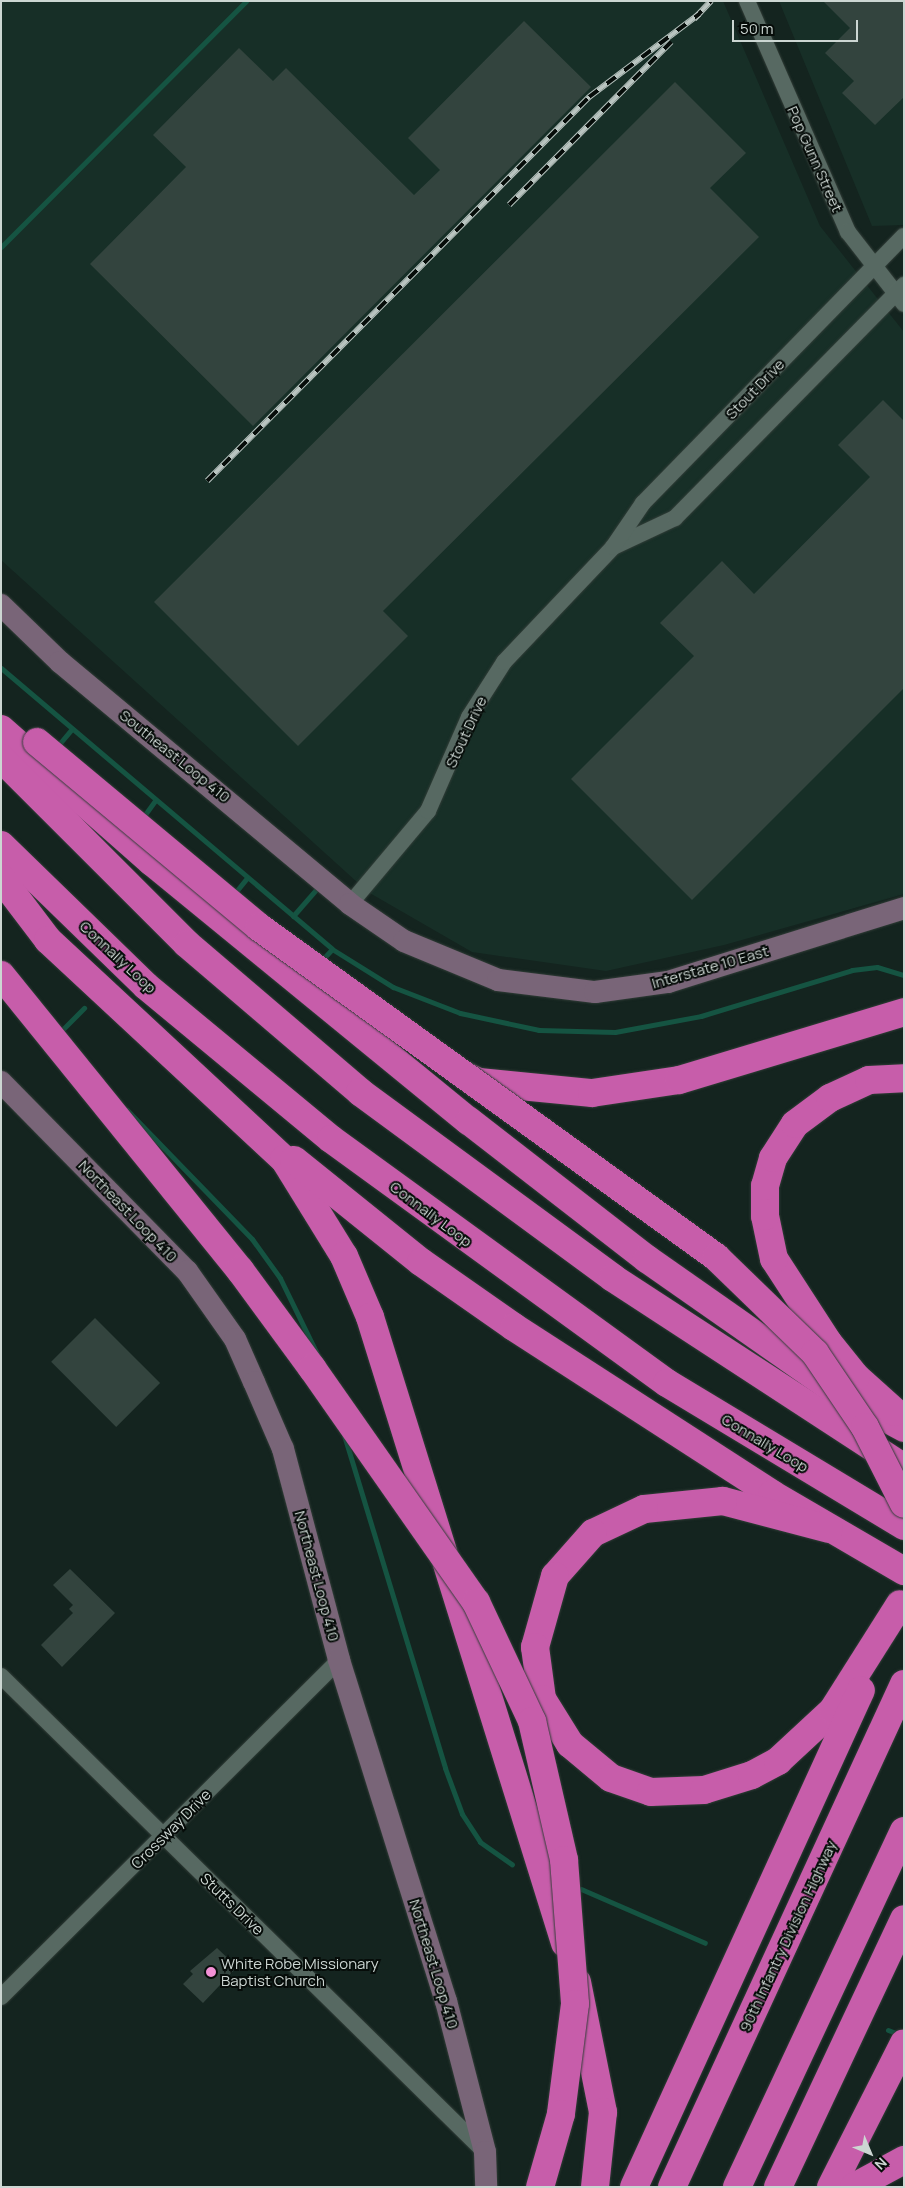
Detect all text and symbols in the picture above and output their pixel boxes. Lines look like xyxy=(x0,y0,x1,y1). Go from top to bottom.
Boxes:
scale bar xyxy=(735,10,861,42)
text: 50 m xyxy=(740,18,774,39)
street label: Pop Gunn Street xyxy=(784,103,846,215)
street label: Stout Drive xyxy=(722,355,788,423)
street label: Stout Drive xyxy=(442,693,490,771)
street label: Southeast Loop 410 xyxy=(116,706,234,806)
street label: Connally Loop xyxy=(76,917,160,997)
street label: Interstate 10 East xyxy=(650,942,770,992)
street label: Northeast Loop 410 xyxy=(75,1156,181,1266)
street label: Connally Loop xyxy=(386,1177,476,1251)
street label: Connally Loop xyxy=(718,1410,812,1476)
street label: Northeast Loop 410 xyxy=(291,1509,343,1643)
street label: Crossway Drive xyxy=(127,1785,215,1873)
street label: 90th Infantry Division Highway xyxy=(736,1838,840,2034)
street label: Stutts Drive xyxy=(197,1869,267,1939)
street label: Northeast Loop 410 xyxy=(406,1897,462,2031)
place label: White Robe Missionary Baptist Church xyxy=(221,1954,379,1989)
marker: White Robe Missionary Baptist Church xyxy=(205,1966,217,1978)
north arrow xyxy=(845,2128,895,2178)
text: N xyxy=(871,2154,891,2174)

